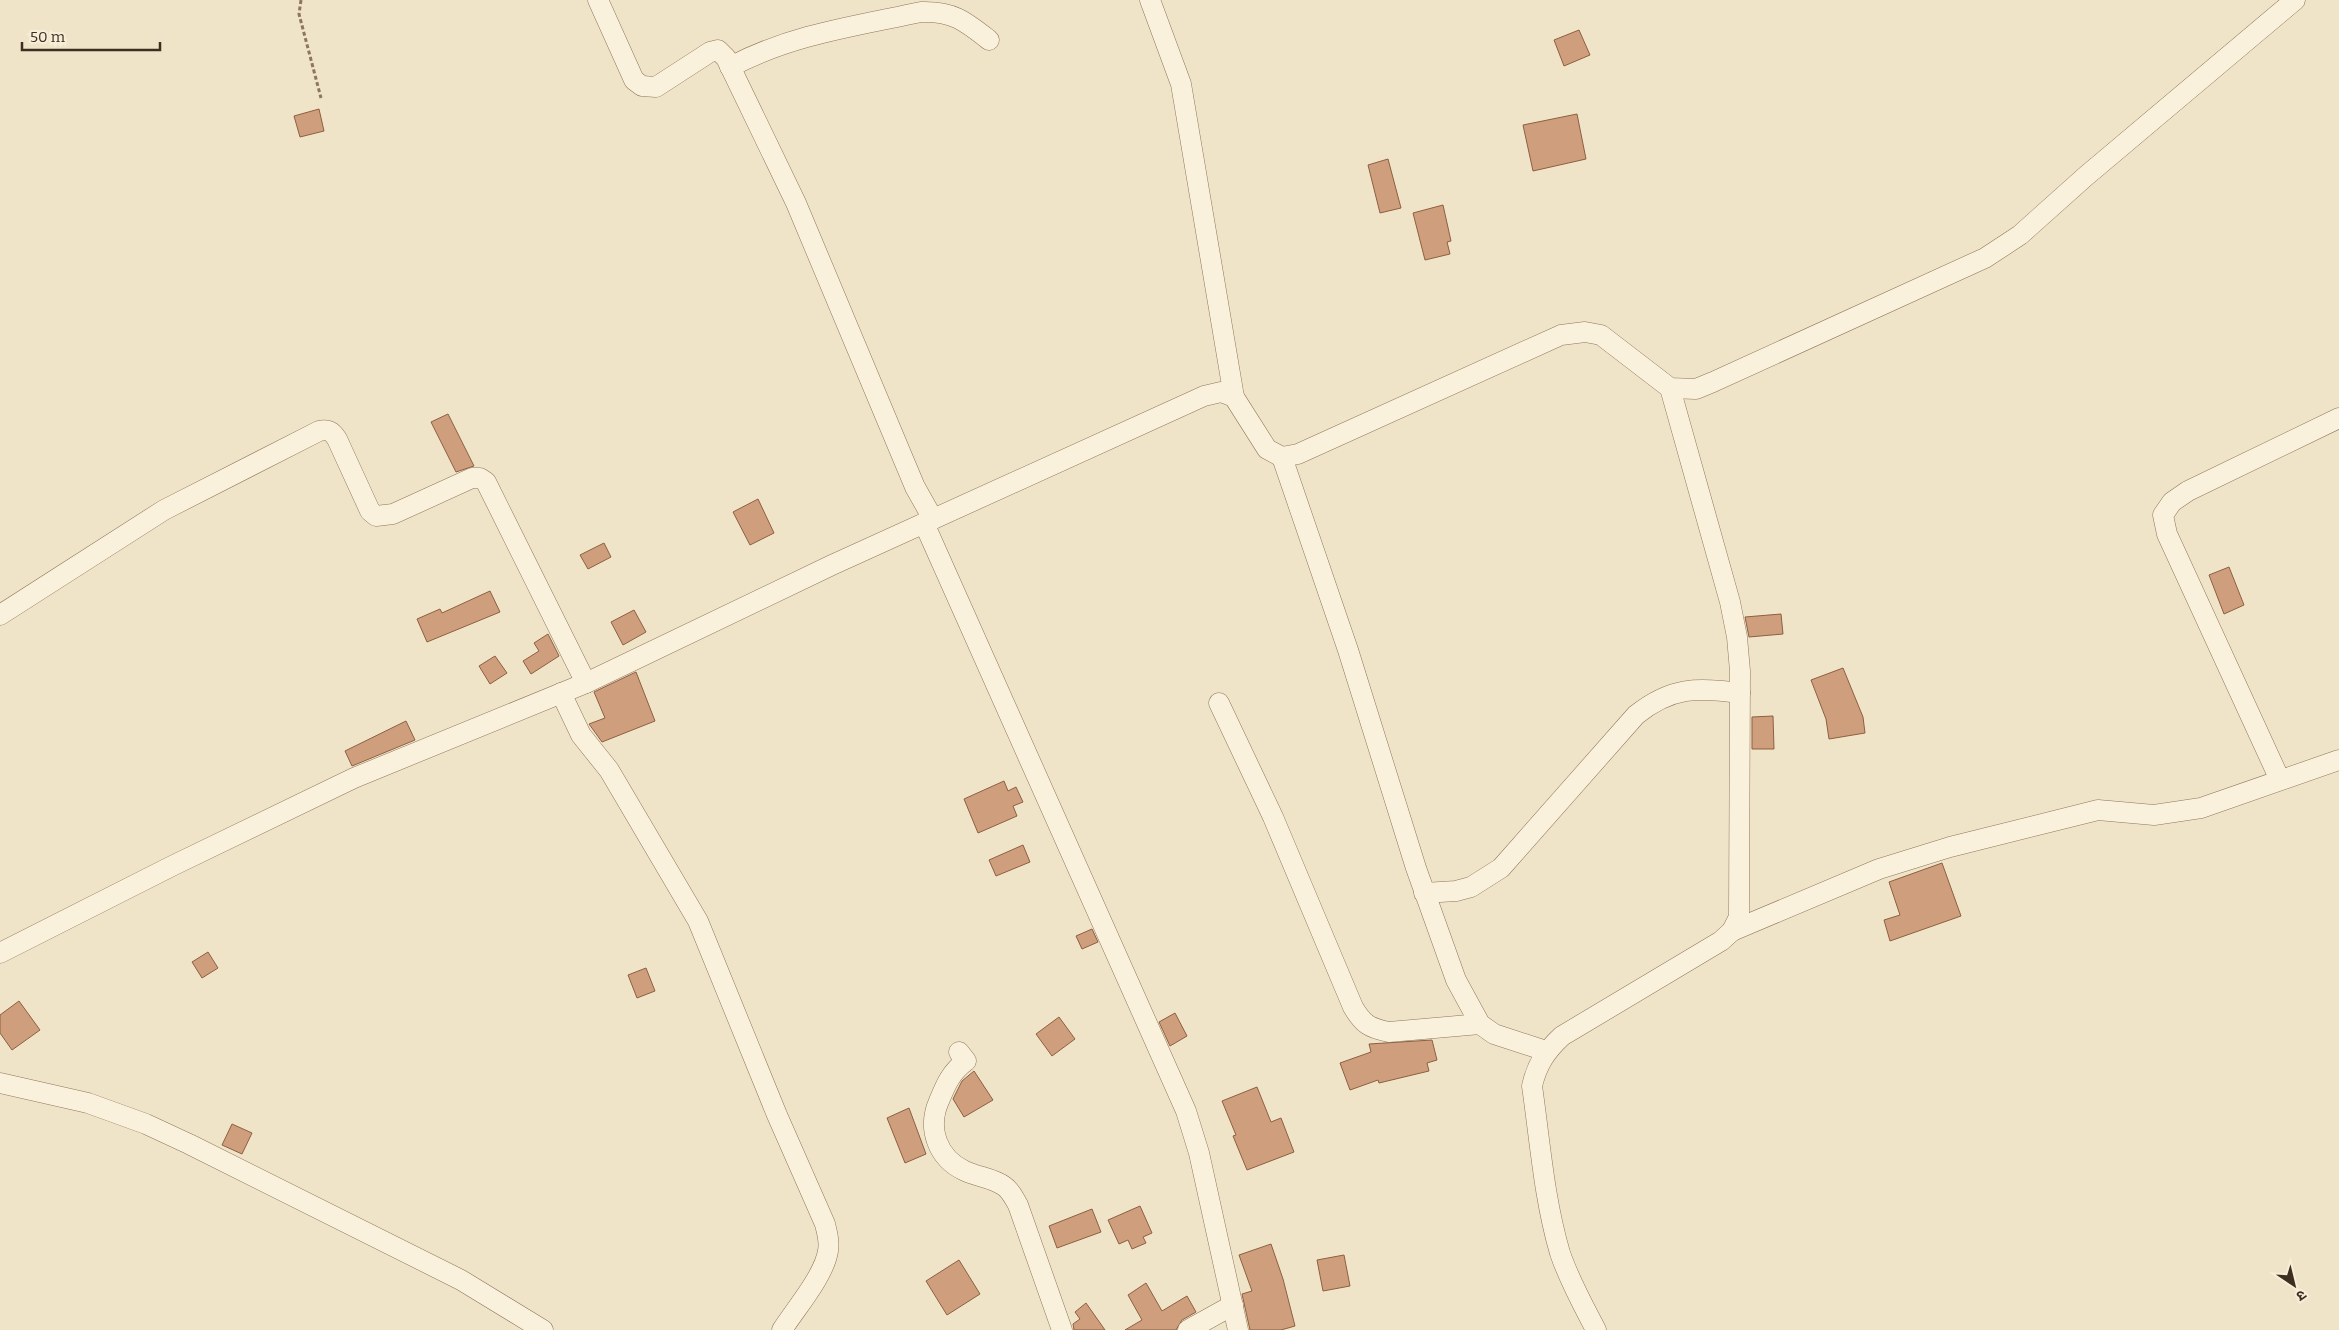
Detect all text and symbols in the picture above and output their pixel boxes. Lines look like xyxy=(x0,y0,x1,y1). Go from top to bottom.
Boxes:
scale bar xyxy=(22,20,160,52)
text: 50 m xyxy=(30,28,66,46)
north arrow xyxy=(2269,1260,2319,1310)
text: उ xyxy=(2292,1286,2309,1305)

